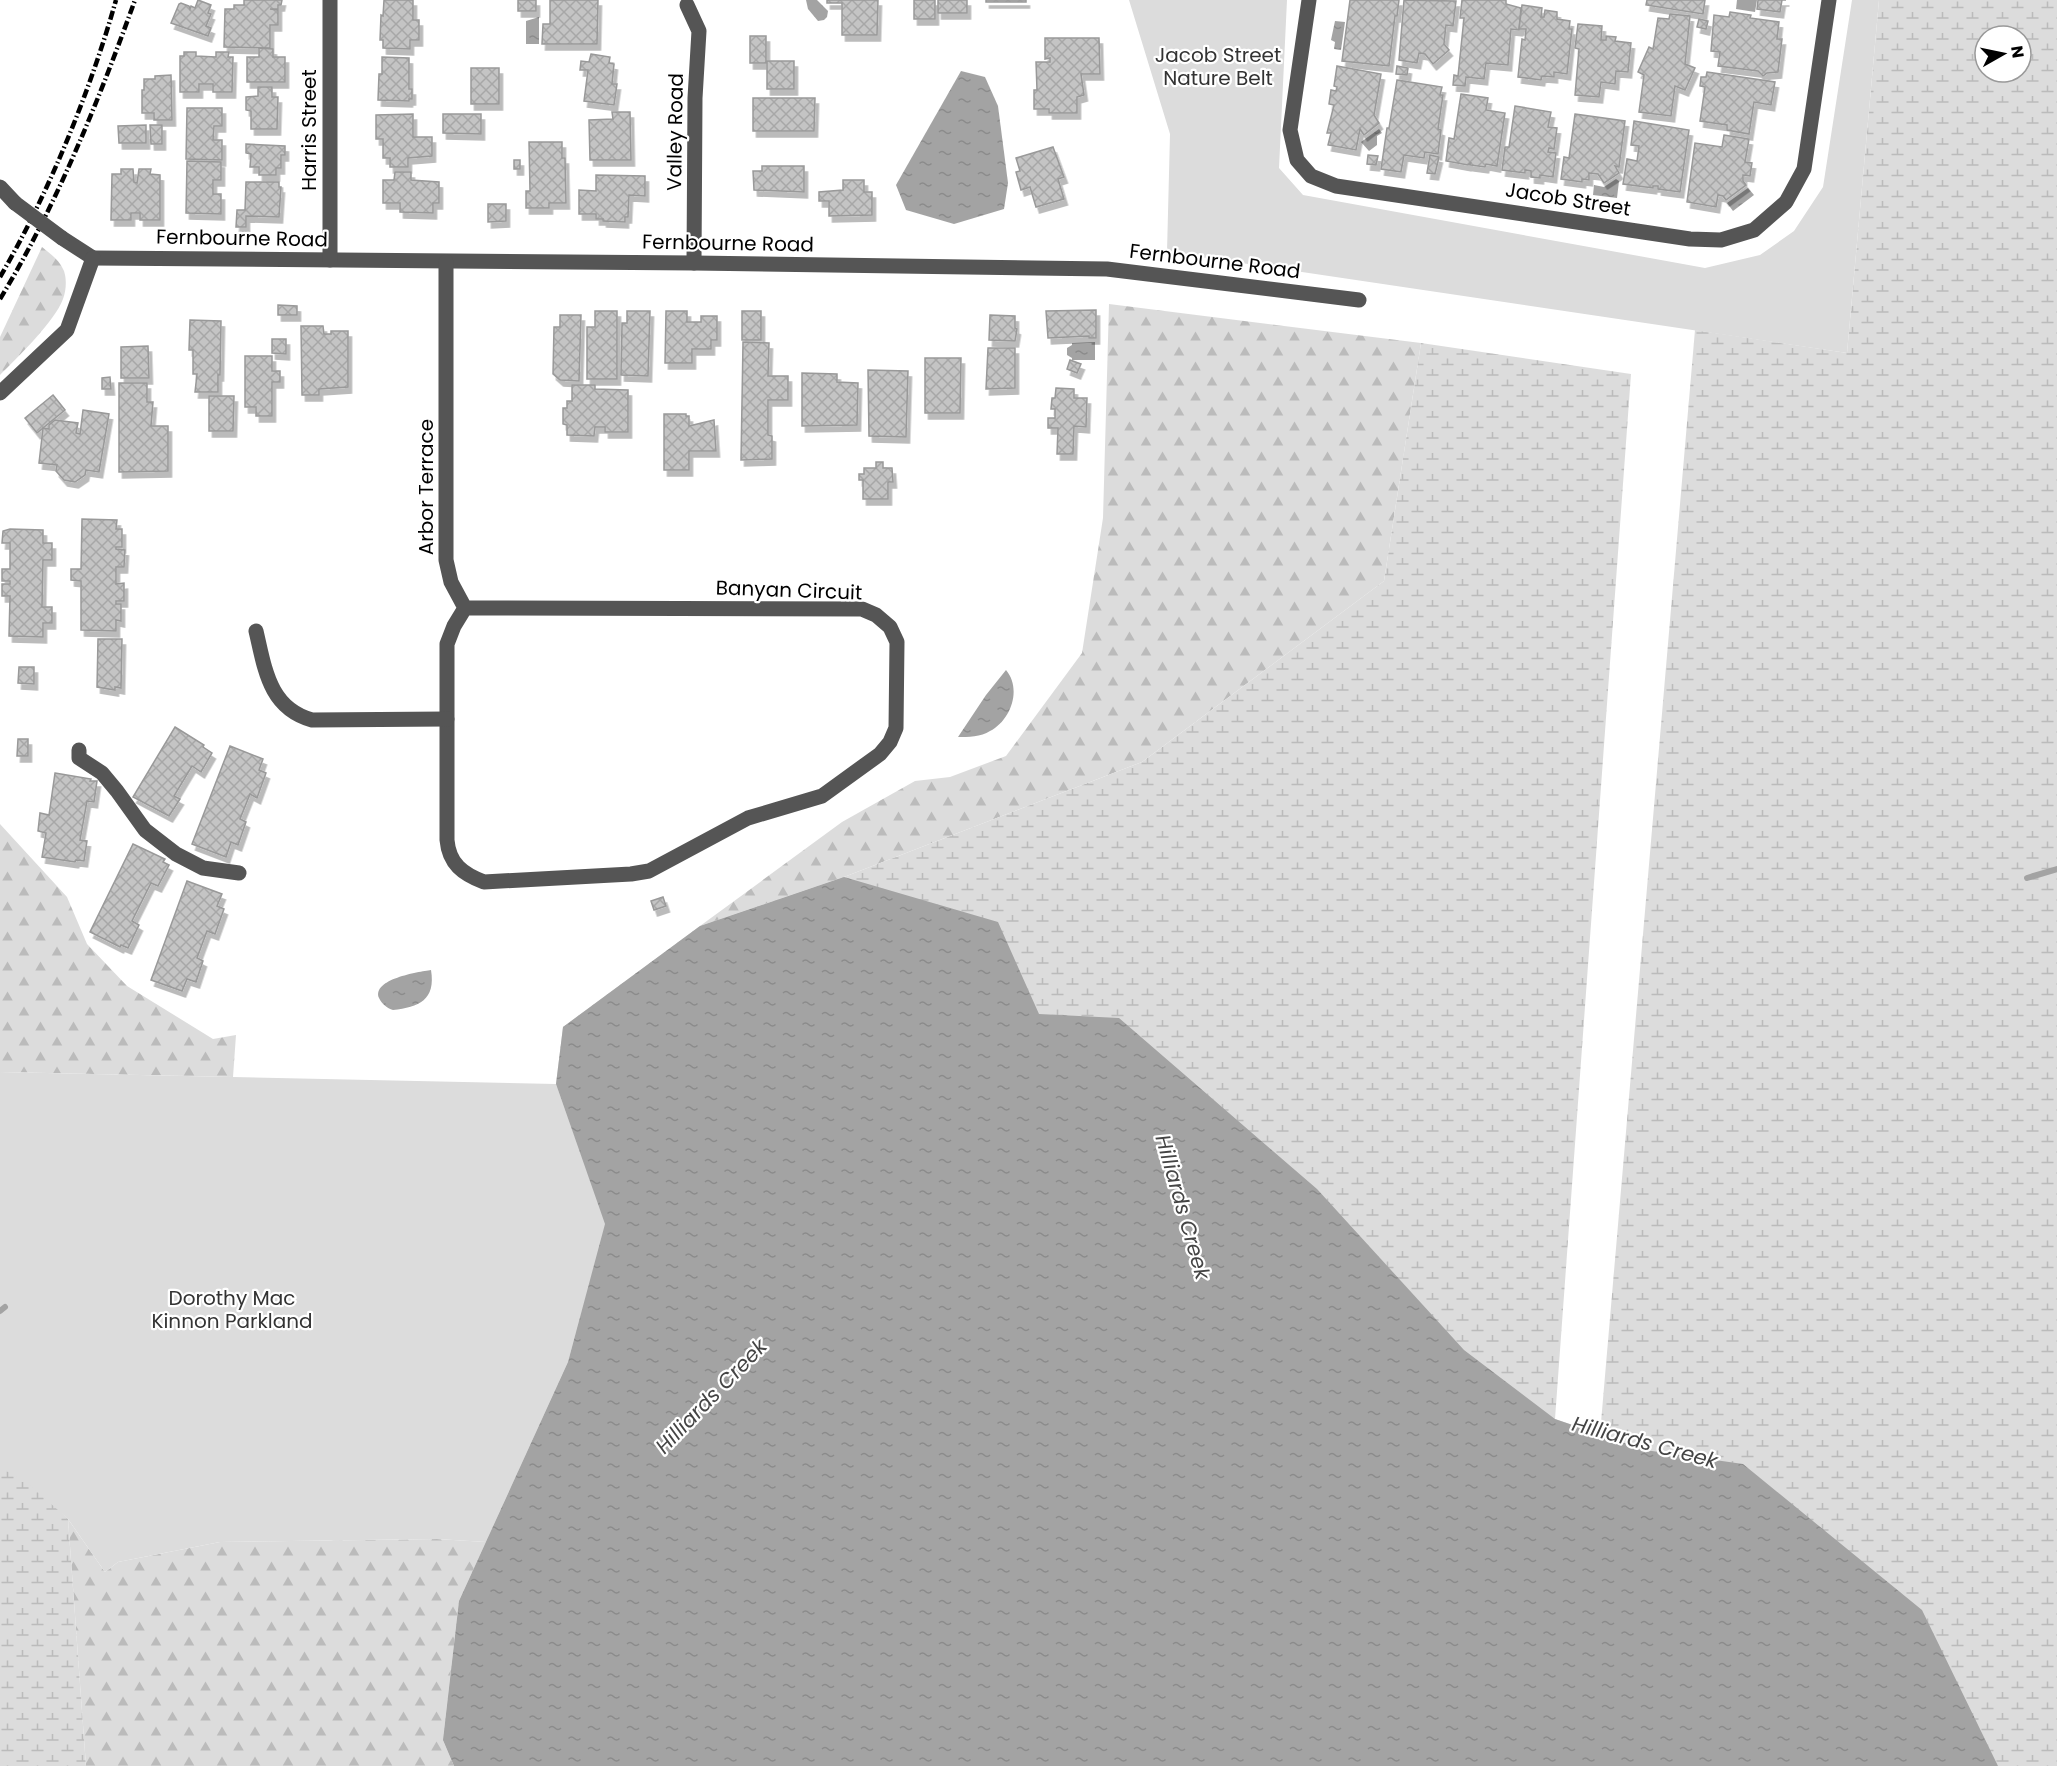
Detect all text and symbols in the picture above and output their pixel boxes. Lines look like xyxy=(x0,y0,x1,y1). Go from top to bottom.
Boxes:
north arrow xyxy=(1973,24,2033,84)
park label: Jacob Street Nature Belt xyxy=(1155,41,1281,92)
text: N xyxy=(2005,44,2030,59)
street label: Harris Street xyxy=(295,69,323,191)
street label: Valley Road xyxy=(660,73,690,191)
street label: Jacob Street xyxy=(1503,175,1633,223)
street label: Fernbourne Road xyxy=(156,223,328,253)
street label: Fernbourne Road xyxy=(642,228,814,258)
street label: Fernbourne Road xyxy=(1128,237,1302,285)
street label: Arbor Terrace xyxy=(412,419,440,555)
street label: Banyan Circuit xyxy=(715,573,863,607)
water label: Hilliards Creek xyxy=(1148,1131,1218,1284)
park label: Dorothy Mac Kinnon Parkland xyxy=(151,1284,313,1335)
water label: Hilliards Creek xyxy=(649,1331,774,1460)
water label: Hilliards Creek xyxy=(1569,1409,1722,1476)

